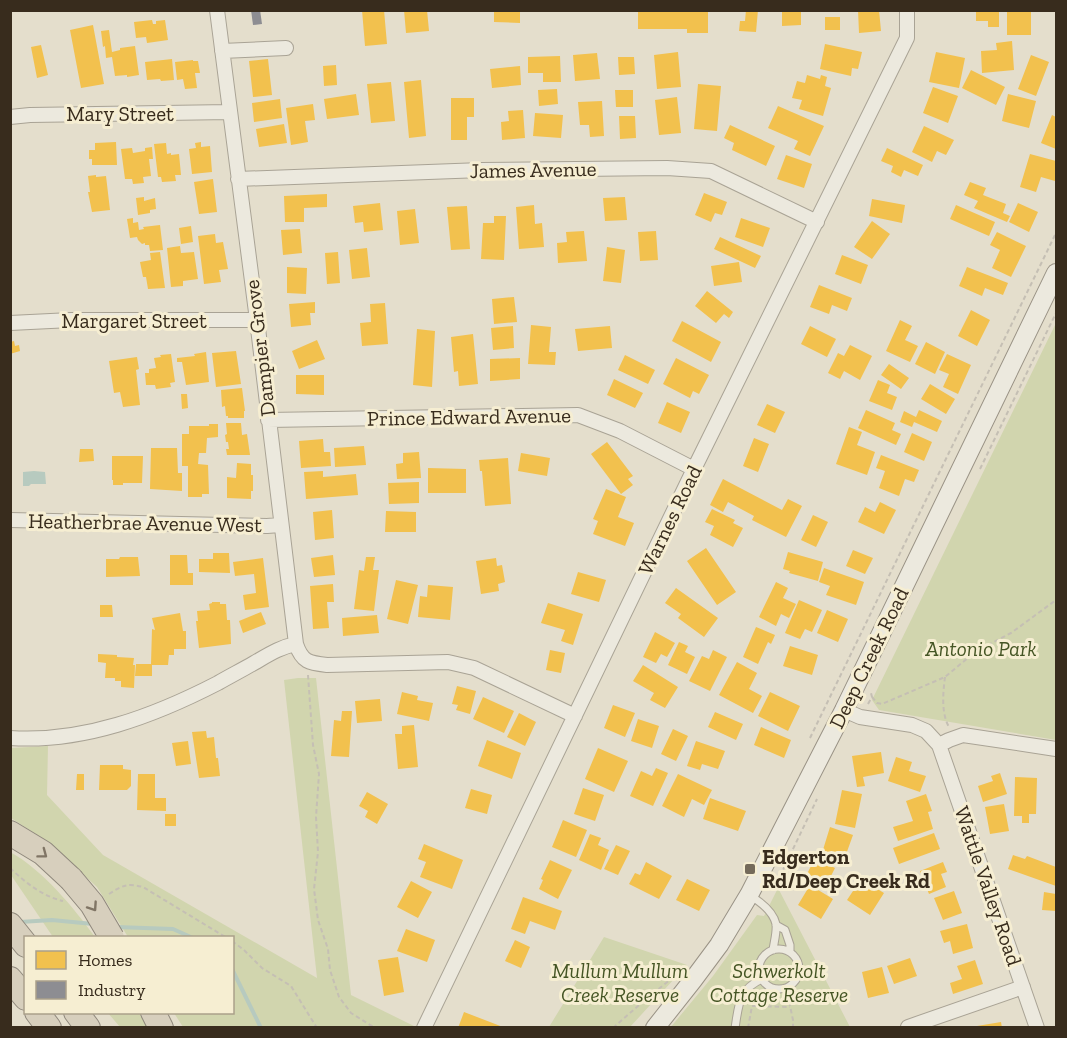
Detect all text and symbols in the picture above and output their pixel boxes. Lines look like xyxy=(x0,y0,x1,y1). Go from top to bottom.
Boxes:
street label: Mary Street xyxy=(66,101,174,126)
street label: James Avenue xyxy=(469,156,597,183)
street label: Dampier Grove xyxy=(239,278,280,418)
street label: Margaret Street xyxy=(61,308,207,333)
street label: Prince Edward Avenue xyxy=(367,402,571,431)
street label: Warnes Road xyxy=(632,461,707,579)
street label: Heatherbrae Avenue West xyxy=(28,508,262,537)
street label: Deep Creek Road xyxy=(824,583,914,732)
park label: Antonio Park xyxy=(924,636,1037,661)
street label: Wattle Valley Road xyxy=(949,803,1028,969)
place label: Edgerton Rd/Deep Creek Rd xyxy=(762,844,930,893)
one-way arrow xyxy=(36,847,47,858)
marker: Edgerton Rd/Deep Creek Rd xyxy=(743,862,757,876)
one-way arrow xyxy=(86,900,97,911)
legend xyxy=(24,936,234,1014)
text: Homes xyxy=(78,949,132,971)
park label: Mullum Mullum Creek Reserve xyxy=(552,958,688,1007)
park label: Schwerkolt Cottage Reserve xyxy=(710,958,848,1007)
text: Industry xyxy=(78,979,146,1001)

